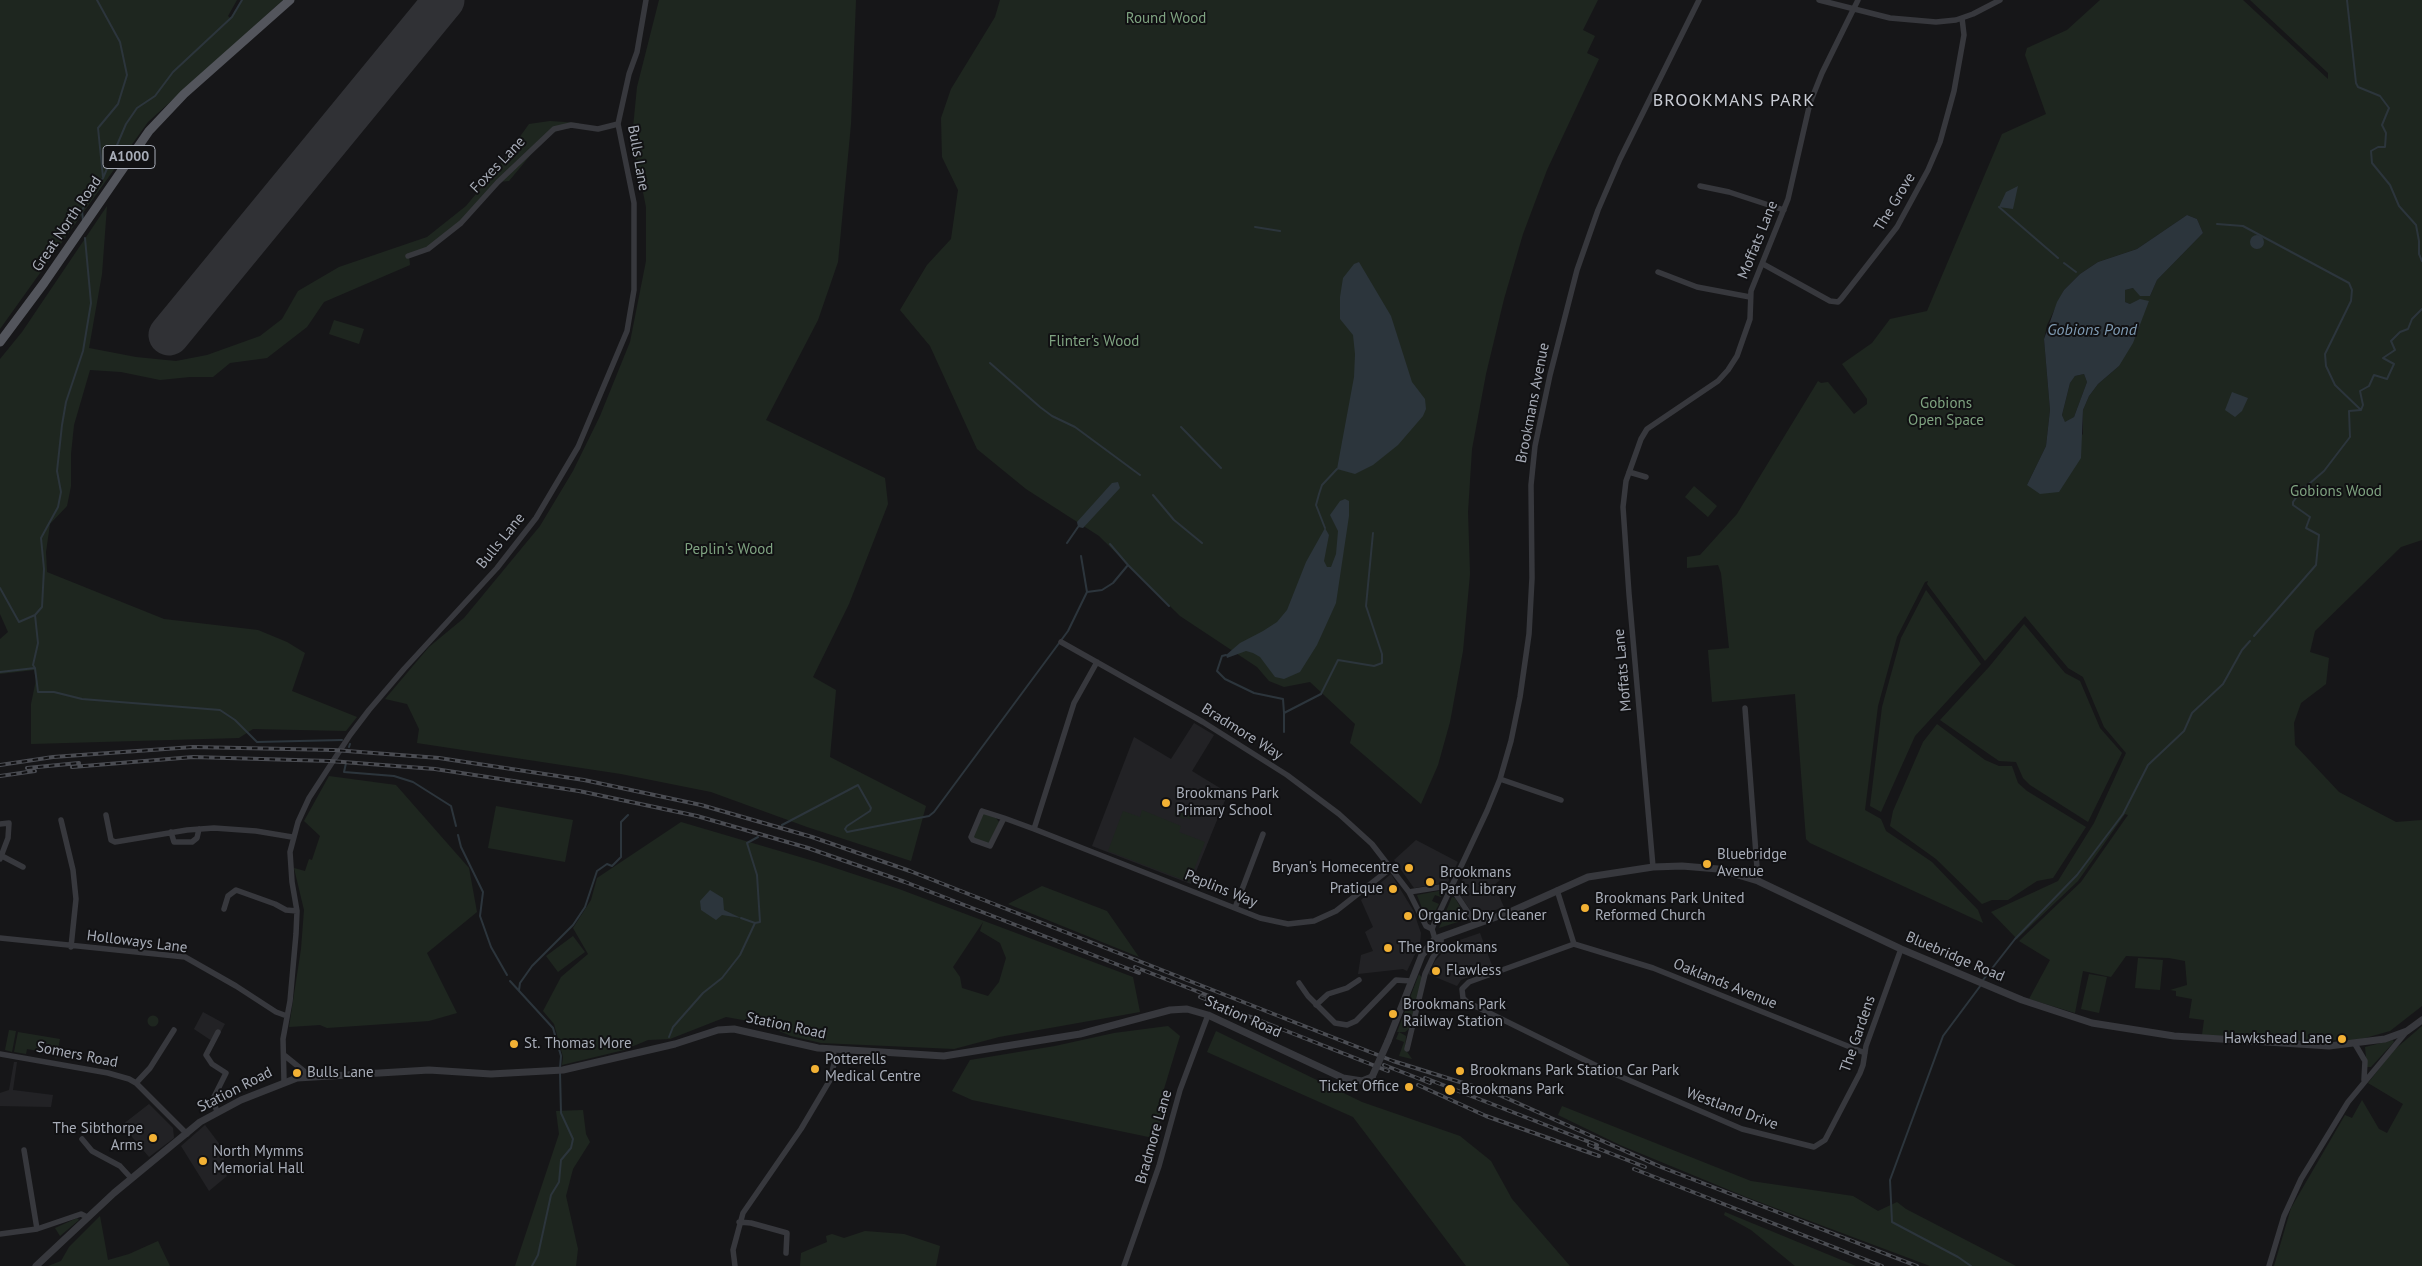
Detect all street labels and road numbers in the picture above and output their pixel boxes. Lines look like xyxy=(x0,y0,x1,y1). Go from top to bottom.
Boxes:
street label: Bulls Lane xyxy=(623,124,653,192)
street label: Foxes Lane xyxy=(467,133,529,197)
road number: A1000 xyxy=(103,146,155,168)
street label: The Grove xyxy=(1871,170,1919,234)
street label: Great North Road xyxy=(28,173,106,275)
street label: Moffats Lane xyxy=(1734,198,1782,282)
street label: Brookmans Avenue xyxy=(1513,341,1553,465)
street label: Bulls Lane xyxy=(473,509,529,573)
street label: Moffats Lane xyxy=(1610,628,1636,712)
street label: Bradmore Way xyxy=(1198,700,1286,764)
street label: Peplins Way xyxy=(1182,866,1260,912)
street label: Holloways Lane xyxy=(86,927,188,957)
street label: Bluebridge Road xyxy=(1903,928,2007,986)
street label: Oaklands Avenue xyxy=(1671,955,1779,1013)
street label: Station Road xyxy=(1202,992,1284,1042)
street label: The Gardens xyxy=(1836,993,1880,1075)
street label: Station Road xyxy=(744,1009,828,1043)
street label: Somers Road xyxy=(35,1038,119,1072)
street label: Station Road xyxy=(195,1063,275,1117)
street label: Westland Drive xyxy=(1684,1084,1780,1134)
street label: Bradmore Lane xyxy=(1132,1088,1176,1186)

